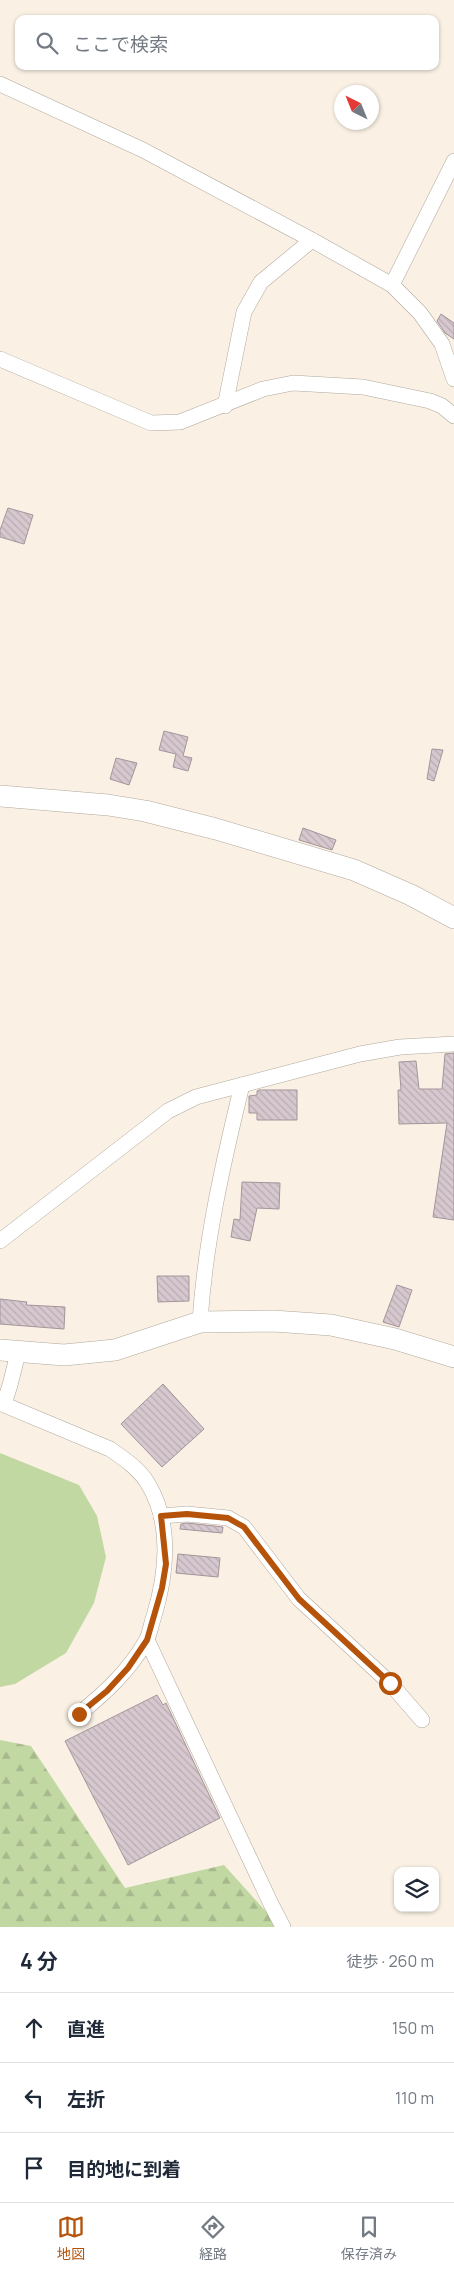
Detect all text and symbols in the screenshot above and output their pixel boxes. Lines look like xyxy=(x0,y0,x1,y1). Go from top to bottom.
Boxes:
search box xyxy=(15,15,439,70)
icon: search xyxy=(33,29,61,57)
text: ここで検索 xyxy=(73,31,168,57)
north arrow xyxy=(334,85,379,130)
route start xyxy=(379,1672,402,1695)
route end xyxy=(68,1703,91,1726)
map controls xyxy=(394,1867,439,1912)
button: layers xyxy=(394,1867,439,1912)
text: 4 分 xyxy=(20,1947,58,1975)
text: 徒歩 · 260 m xyxy=(346,1950,434,1972)
icon: ahead xyxy=(20,2014,48,2042)
text: 直進 xyxy=(67,2016,105,2042)
text: 150 m xyxy=(392,2017,434,2039)
icon: left xyxy=(20,2084,48,2112)
text: 左折 xyxy=(67,2086,105,2112)
text: 110 m xyxy=(395,2087,434,2109)
icon: arrive xyxy=(20,2154,48,2182)
text: 目的地に到着 xyxy=(67,2156,181,2182)
tab: 地図 xyxy=(57,2213,85,2263)
tab: 経路 xyxy=(199,2213,227,2263)
tab: 保存済み xyxy=(341,2213,397,2263)

